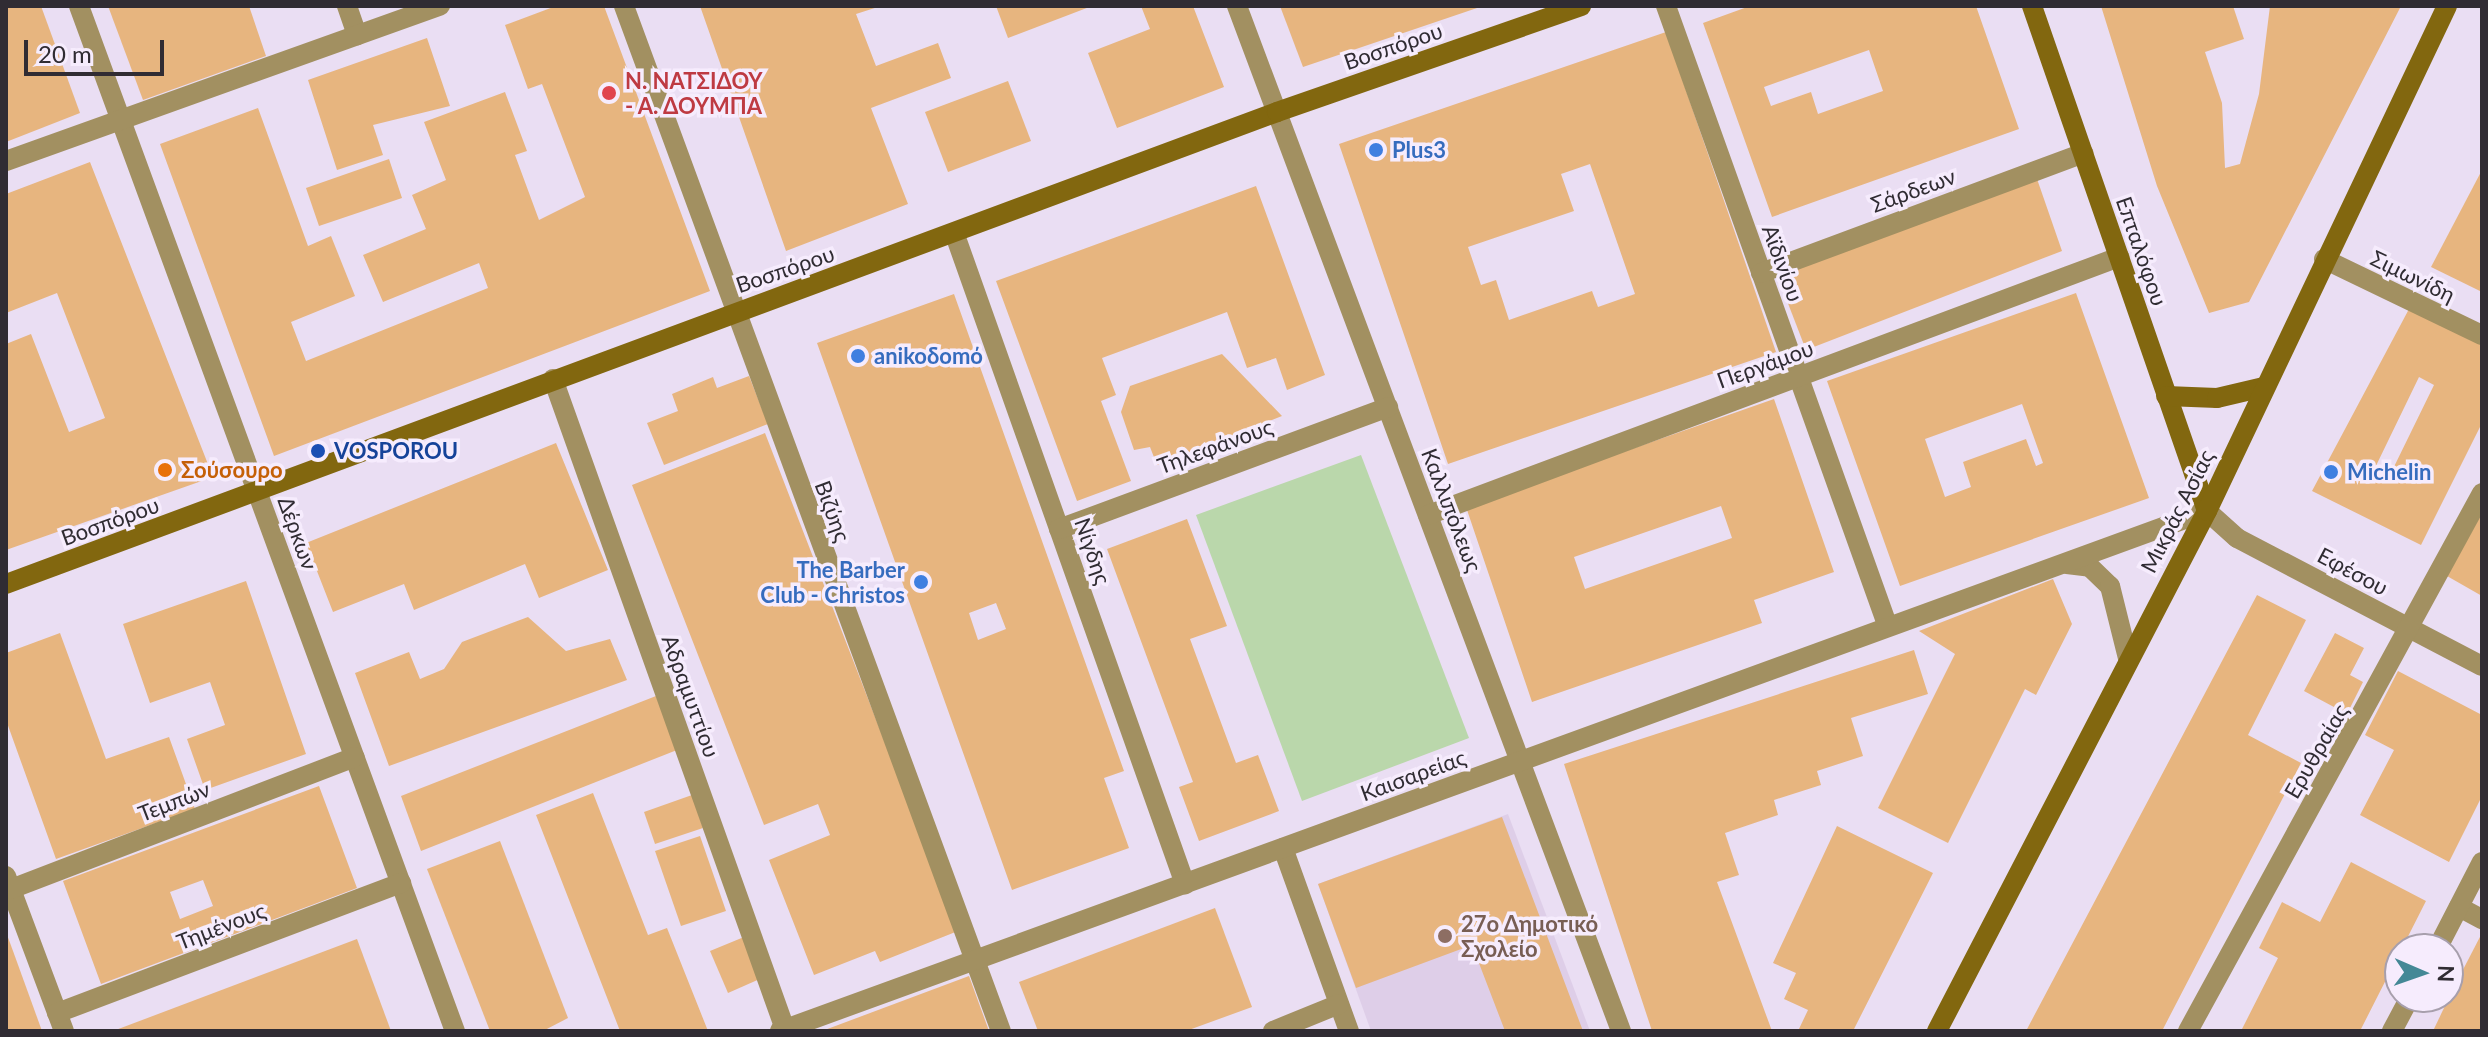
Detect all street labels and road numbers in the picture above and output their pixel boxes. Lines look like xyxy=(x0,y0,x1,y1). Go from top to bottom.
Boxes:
street label: Βοσπόρου xyxy=(1340,17,1446,75)
street label: Σάρδεων xyxy=(1867,163,1959,217)
street label: Επταλόφου xyxy=(2111,193,2173,309)
street label: Αϊδινίου xyxy=(1757,221,1809,305)
street label: Βοσπόρου xyxy=(732,240,838,298)
street label: Σιμωνίδη xyxy=(2367,244,2459,308)
street label: Περγάμου xyxy=(1713,334,1817,394)
street label: Τηλεφάνους xyxy=(1154,413,1276,479)
street label: Καλλιπόλεως xyxy=(1416,444,1488,576)
street label: Μικράς Ασίας xyxy=(2135,445,2219,577)
street label: Βιζύης xyxy=(810,477,856,545)
street label: Βοσπόρου xyxy=(57,491,163,551)
street label: Δέρκων xyxy=(273,493,323,573)
street label: Νίγδης xyxy=(1069,514,1117,588)
street label: Εφέσου xyxy=(2313,542,2393,600)
street label: Αδραμυττίου xyxy=(657,631,725,761)
street label: Ερυθραίας xyxy=(2278,699,2354,803)
street label: Καισαρείας xyxy=(1357,744,1469,806)
street label: Τεμπών xyxy=(134,775,214,827)
street label: Τημένους xyxy=(173,897,269,955)

